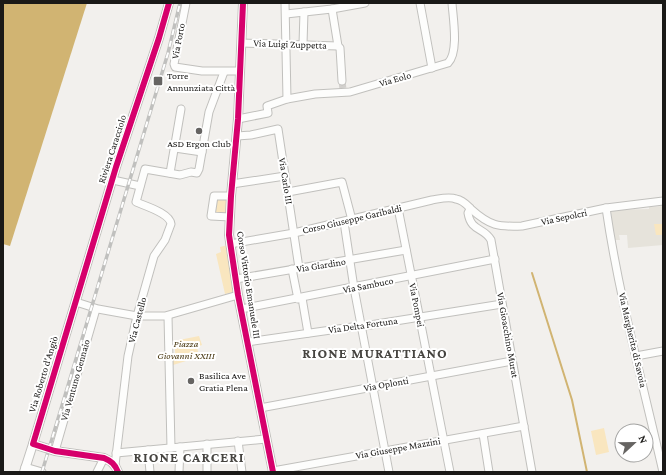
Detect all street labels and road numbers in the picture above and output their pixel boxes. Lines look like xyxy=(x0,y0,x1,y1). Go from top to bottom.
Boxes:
street label: Via Porto xyxy=(169,22,187,60)
street label: Via Luigi Zuppetta xyxy=(253,37,327,51)
street label: Via Eolo xyxy=(378,69,412,89)
street label: Riviera Caracciolo xyxy=(96,113,128,185)
street label: Via Carlo III xyxy=(277,157,295,205)
street label: Corso Giuseppe Garibaldi xyxy=(301,202,403,236)
street label: Via Sepolcri xyxy=(540,207,588,227)
street label: Corso Vittorio Emanuele III xyxy=(235,230,263,340)
street label: Via Giardino xyxy=(296,256,346,274)
street label: Via Sambuco xyxy=(342,275,394,295)
street label: Via Pompei xyxy=(407,282,427,328)
street label: Via Gioacchino Murat xyxy=(495,291,521,379)
street label: Via Margherita di Savoia xyxy=(617,291,649,389)
street label: Via Castello xyxy=(126,296,148,344)
street label: Via Delta Fortuna xyxy=(328,315,399,335)
street label: Via Roberto d'Angiò xyxy=(26,334,60,413)
street label: Via Ventuno Gennaio xyxy=(58,338,92,422)
street label: Via Oplonti xyxy=(363,375,410,393)
street label: Via Giuseppe Mazzini xyxy=(355,435,442,461)

